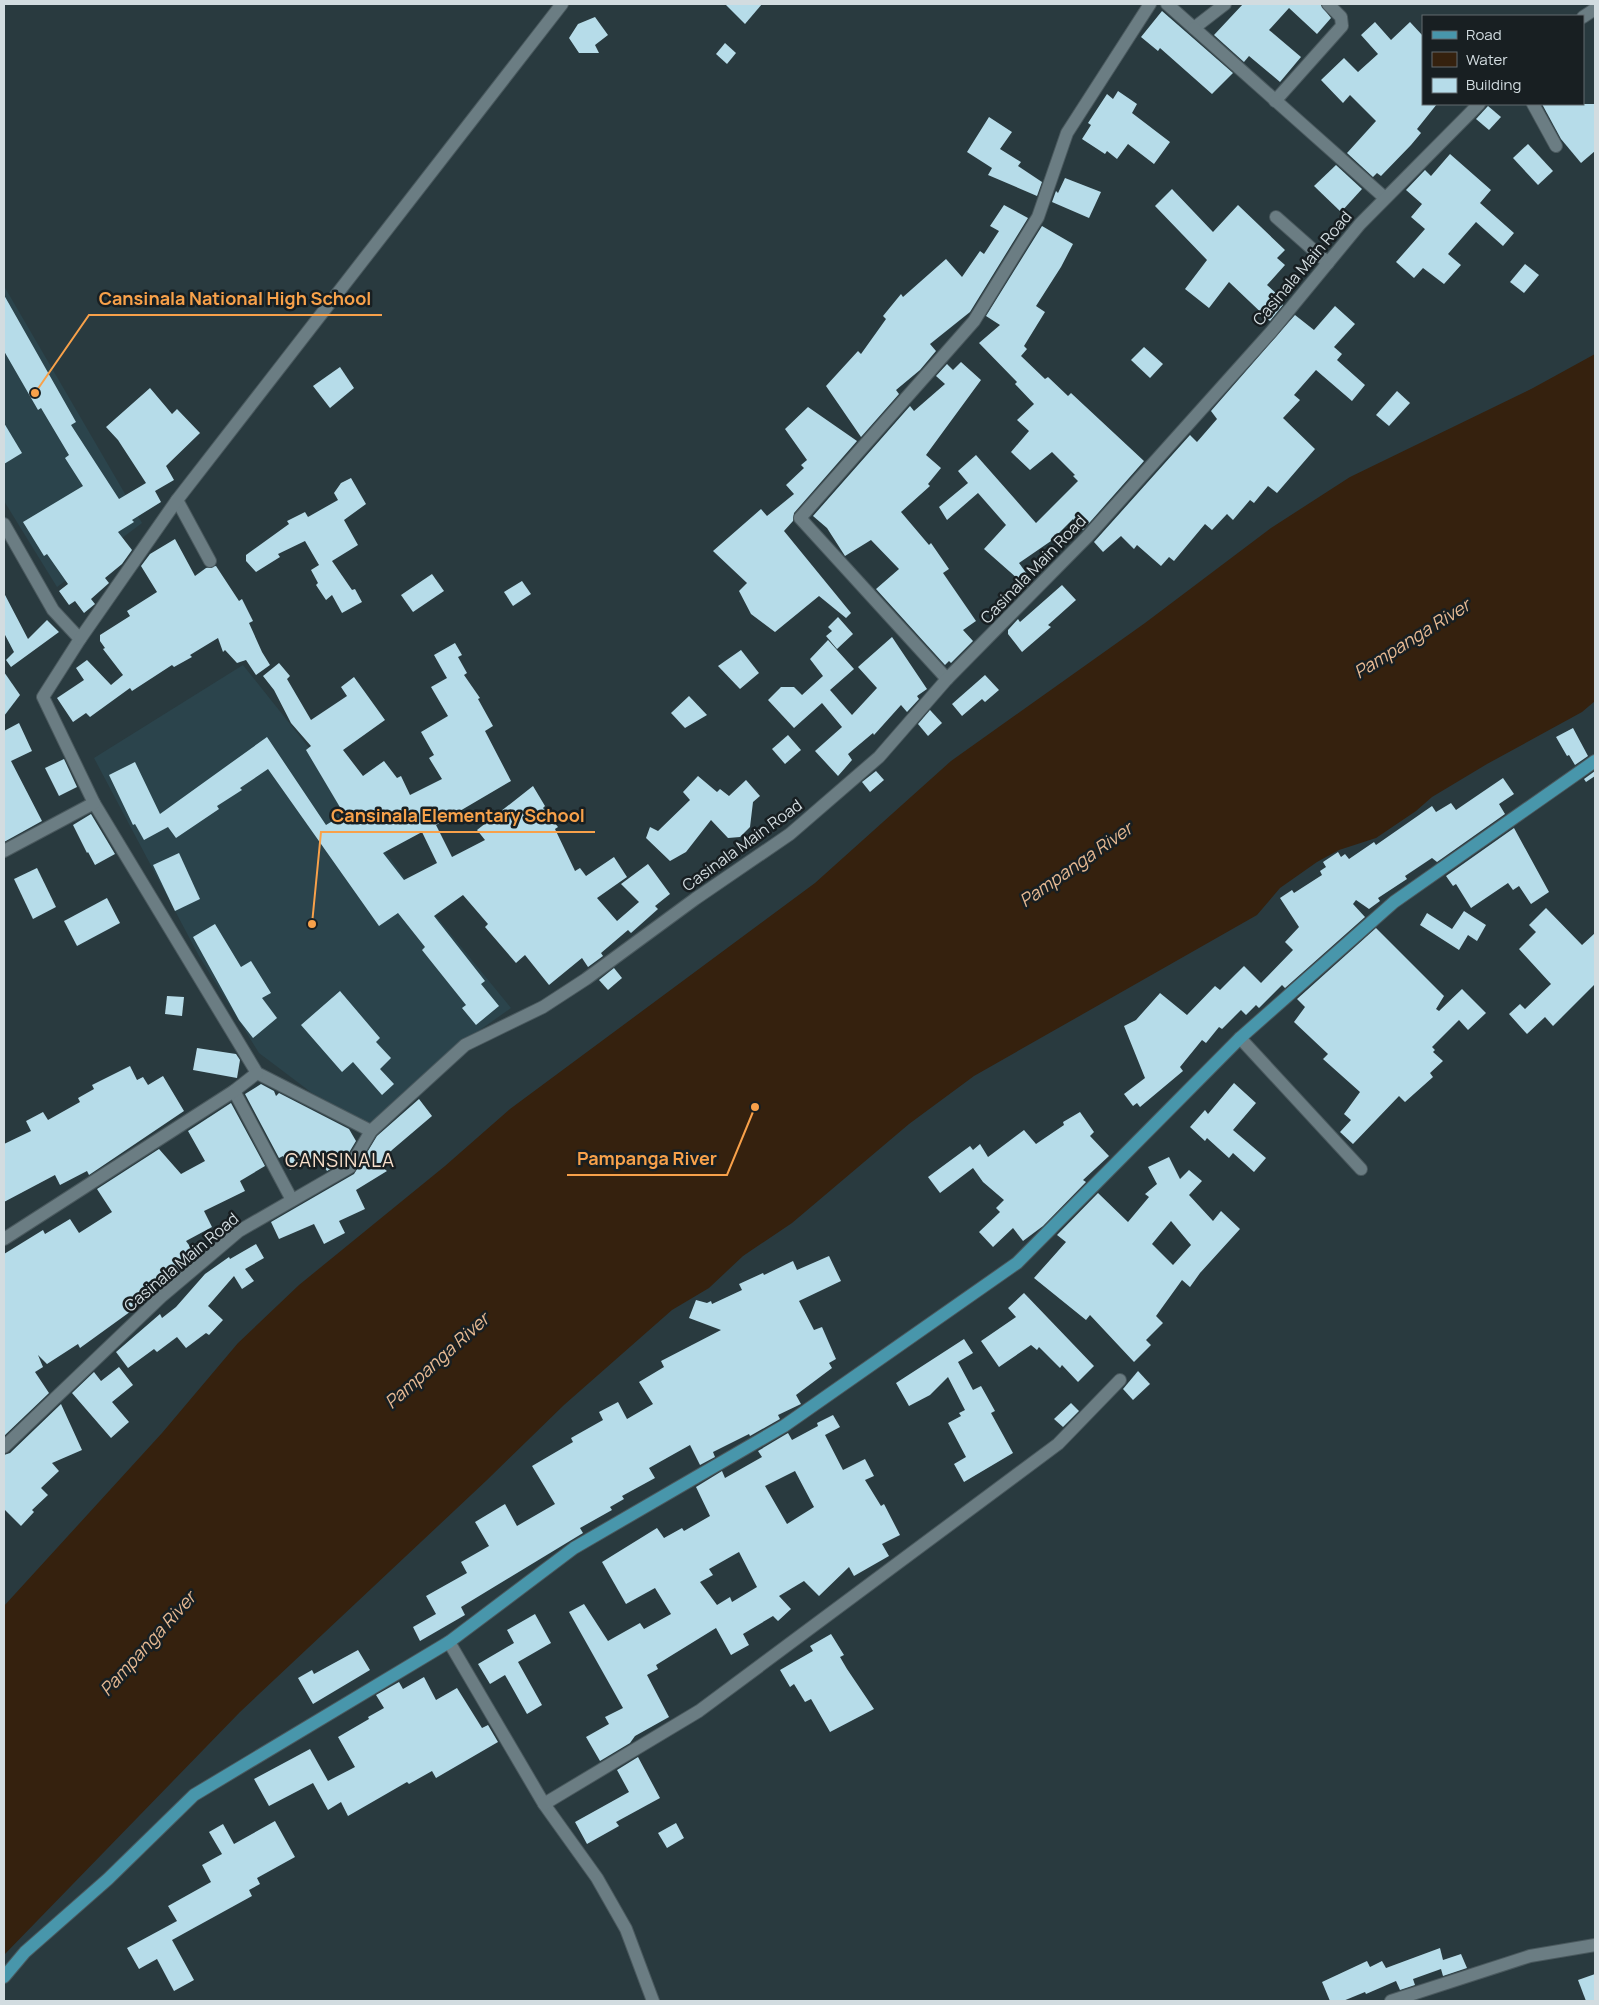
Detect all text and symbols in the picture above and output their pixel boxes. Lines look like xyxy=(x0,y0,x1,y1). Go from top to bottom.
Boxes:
legend xyxy=(1422,15,1584,105)
text: Road xyxy=(1466,24,1502,45)
text: Water xyxy=(1466,49,1508,70)
text: Building xyxy=(1466,74,1521,95)
street label: Casinala Main Road xyxy=(1247,206,1357,330)
callout: Cansinala National High School xyxy=(89,282,382,315)
text: Cansinala National High School xyxy=(99,286,371,310)
street label: Casinala Main Road xyxy=(975,510,1091,628)
water label: Pampanga River xyxy=(1349,591,1476,683)
street label: Casinala Main Road xyxy=(678,794,806,896)
callout: Cansinala Elementary School xyxy=(321,799,595,832)
text: Cansinala Elementary School xyxy=(331,803,585,827)
water label: Pampanga River xyxy=(1014,815,1139,912)
callout: Pampanga River xyxy=(567,1142,727,1175)
text: Pampanga River xyxy=(577,1146,717,1170)
district label: CANSINALA xyxy=(285,1147,395,1173)
street label: Casinala Main Road xyxy=(119,1207,243,1317)
water label: Pampanga River xyxy=(379,1305,496,1414)
water label: Pampanga River xyxy=(94,1584,202,1701)

